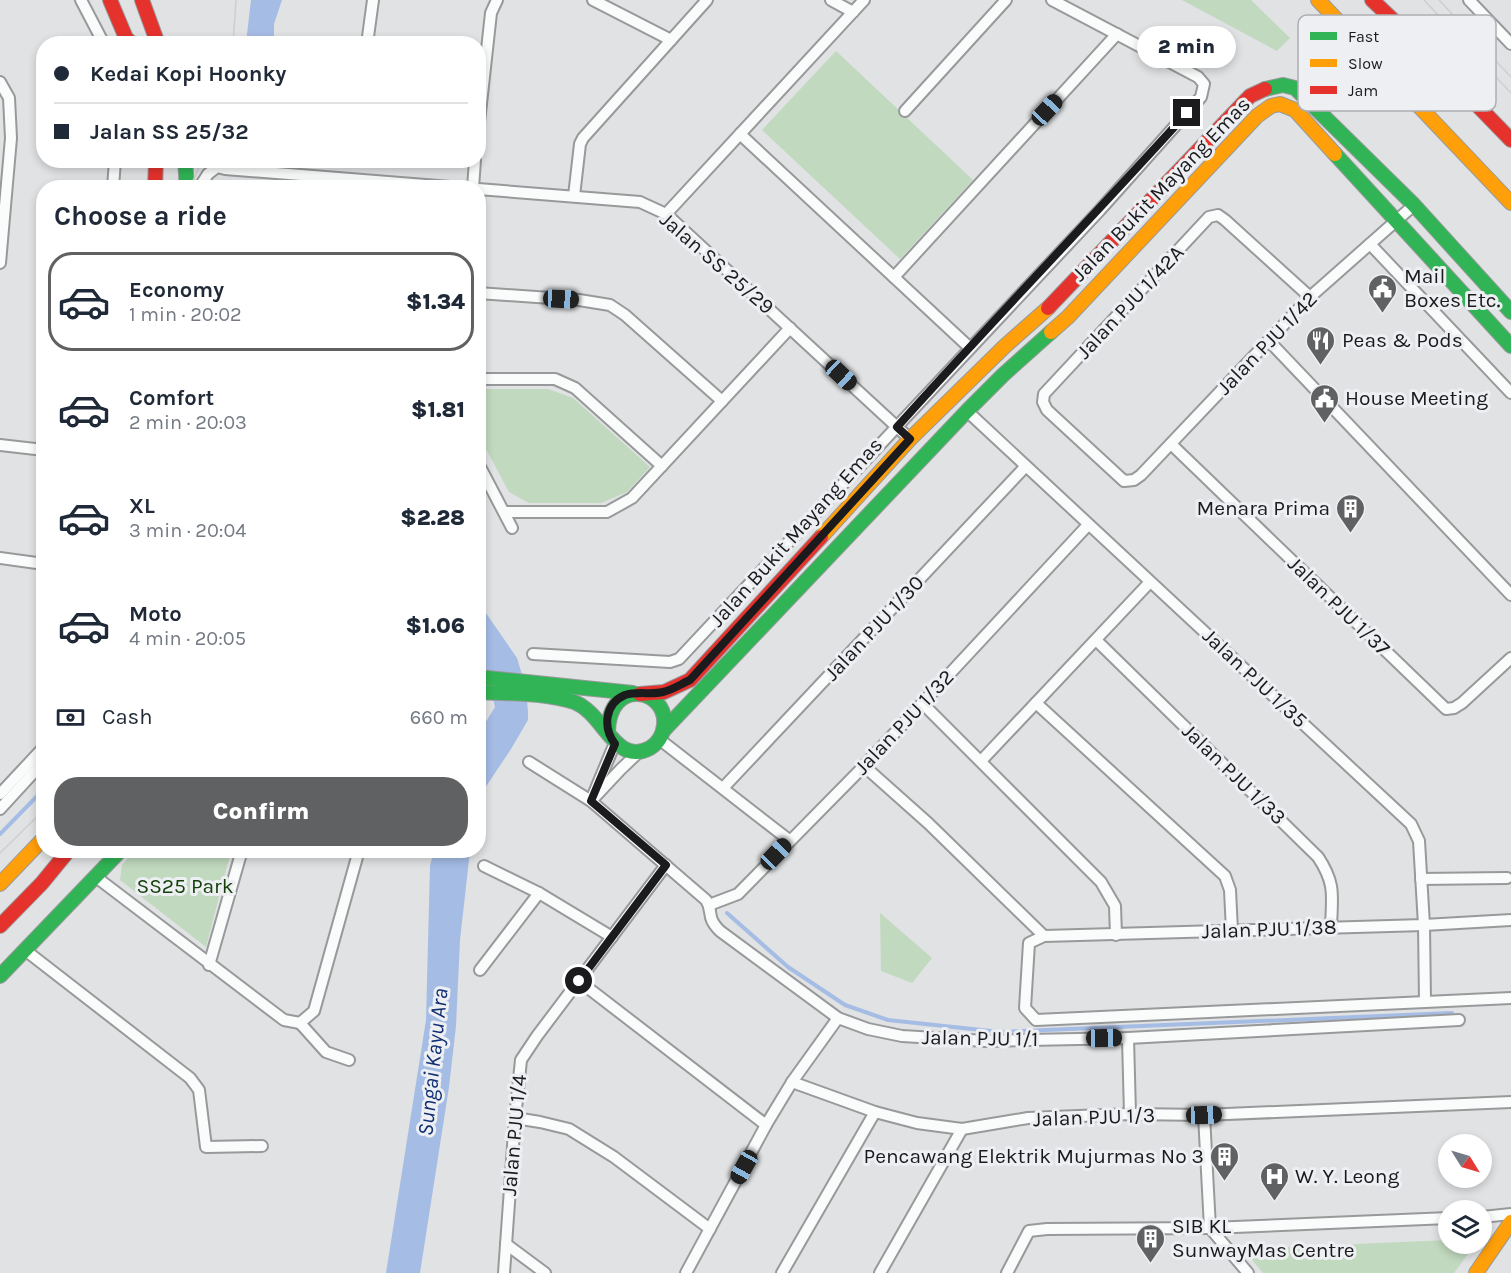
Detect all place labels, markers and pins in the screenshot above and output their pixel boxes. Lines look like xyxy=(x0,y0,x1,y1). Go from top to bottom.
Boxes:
place label: Mail Boxes Etc. xyxy=(1404,264,1501,312)
public building icon: Mail Boxes Etc. xyxy=(1367,272,1399,314)
restaurant icon: Peas & Pods xyxy=(1305,324,1337,366)
place label: Peas & Pods xyxy=(1342,328,1463,352)
public building icon: House Meeting xyxy=(1308,382,1340,424)
place label: House Meeting xyxy=(1345,386,1488,410)
building icon: Menara Prima xyxy=(1335,492,1367,534)
place label: Menara Prima xyxy=(1196,496,1330,520)
building icon: Pencawang Elektrik Mujurmas No 3 xyxy=(1209,1140,1241,1182)
place label: Pencawang Elektrik Mujurmas No 3 xyxy=(864,1144,1204,1168)
hospital icon: W. Y. Leong xyxy=(1258,1160,1290,1202)
place label: W. Y. Leong xyxy=(1295,1164,1400,1188)
place label: SIB KL SunwayMas Centre xyxy=(1172,1214,1355,1262)
building icon: SIB KL SunwayMas Centre xyxy=(1135,1222,1167,1264)

